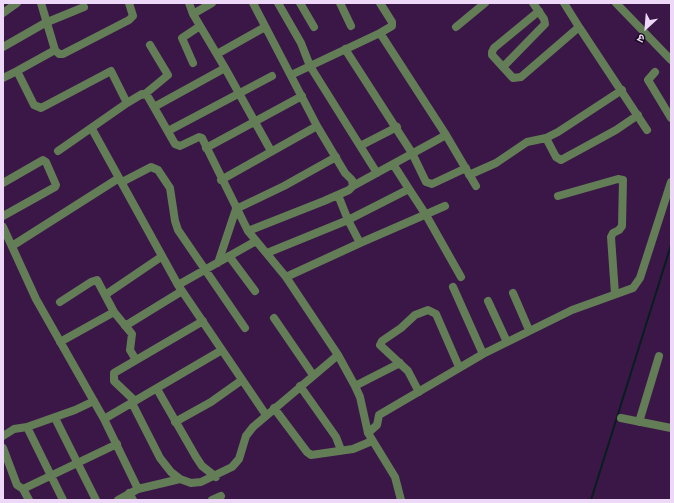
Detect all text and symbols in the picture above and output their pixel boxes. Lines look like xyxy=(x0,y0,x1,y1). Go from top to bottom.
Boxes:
north arrow xyxy=(626,8,666,48)
text: उ xyxy=(634,31,647,47)

